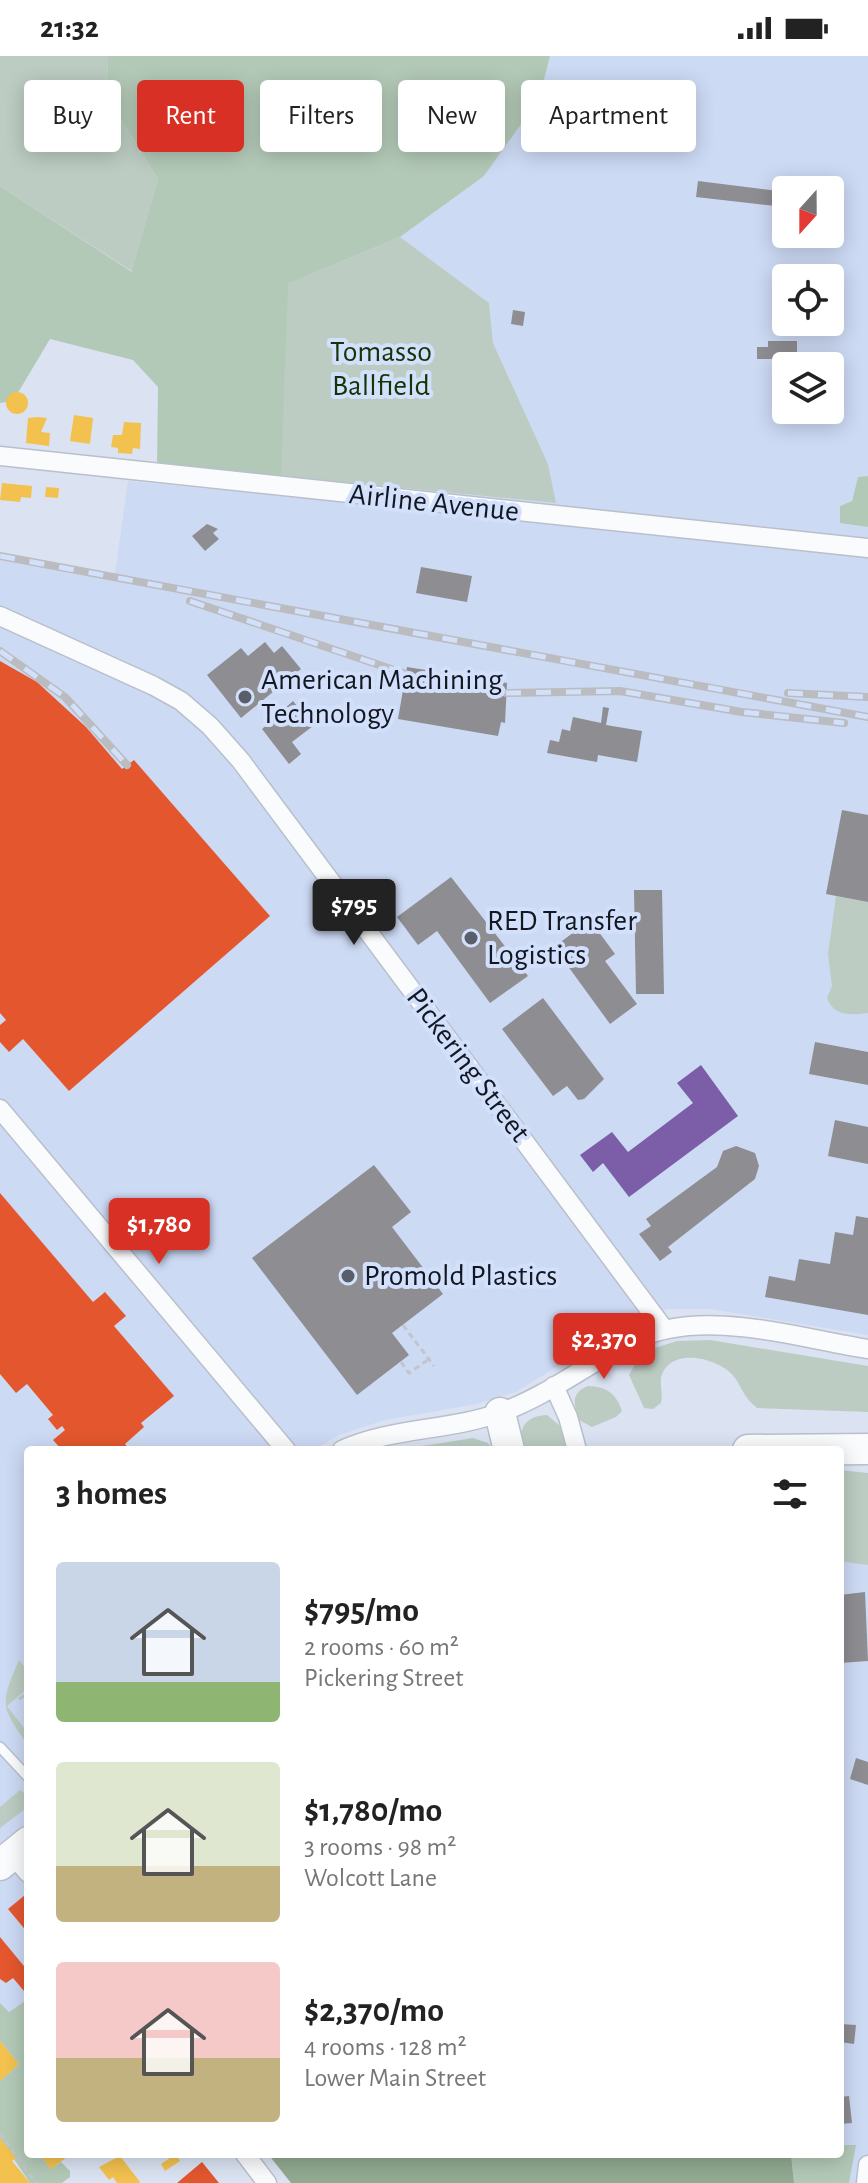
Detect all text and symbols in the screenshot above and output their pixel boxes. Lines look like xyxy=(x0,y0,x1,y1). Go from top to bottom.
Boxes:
text: 21:32 xyxy=(40,13,99,43)
chip: Buy xyxy=(24,80,121,152)
chip: Rent xyxy=(137,80,244,152)
chip: Filters xyxy=(260,80,382,152)
chip: New xyxy=(398,80,505,152)
chip: Apartment xyxy=(521,80,696,152)
north arrow xyxy=(772,176,844,248)
map controls xyxy=(772,176,844,424)
button: locate xyxy=(772,264,844,336)
park label: Tomasso Ballfield xyxy=(330,337,432,401)
button: layers xyxy=(772,352,844,424)
street label: Airline Avenue xyxy=(348,479,520,527)
place label: American Machining Technology xyxy=(261,665,503,729)
marker: American Machining Technology xyxy=(236,688,254,706)
pin: $795 xyxy=(307,879,401,947)
text: $795 xyxy=(331,892,377,918)
place label: RED Transfer Logistics xyxy=(487,906,637,970)
marker: RED Transfer Logistics xyxy=(462,929,480,947)
street label: Pickering Street xyxy=(401,982,536,1148)
pin: $1,780 xyxy=(94,1198,224,1266)
text: $1,780 xyxy=(127,1211,191,1237)
place label: Promold Plastics xyxy=(364,1261,557,1291)
marker: Promold Plastics xyxy=(339,1267,357,1285)
pin: $2,370 xyxy=(539,1313,669,1381)
text: $2,370 xyxy=(571,1326,637,1352)
icon: filters xyxy=(768,1472,812,1516)
text: 3 homes xyxy=(56,1477,167,1511)
icon: home xyxy=(120,1594,216,1690)
text: $795/mo xyxy=(304,1594,419,1628)
text: 2 rooms · 60 m² xyxy=(304,1634,459,1660)
text: Pickering Street xyxy=(304,1665,464,1691)
icon: home xyxy=(120,1794,216,1890)
text: $1,780/mo xyxy=(304,1794,442,1828)
text: 3 rooms · 98 m² xyxy=(304,1834,456,1860)
text: Wolcott Lane xyxy=(304,1865,437,1891)
icon: home xyxy=(120,1994,216,2090)
text: $2,370/mo xyxy=(304,1994,444,2028)
text: 4 rooms · 128 m² xyxy=(304,2034,467,2060)
text: Lower Main Street xyxy=(304,2065,486,2091)

